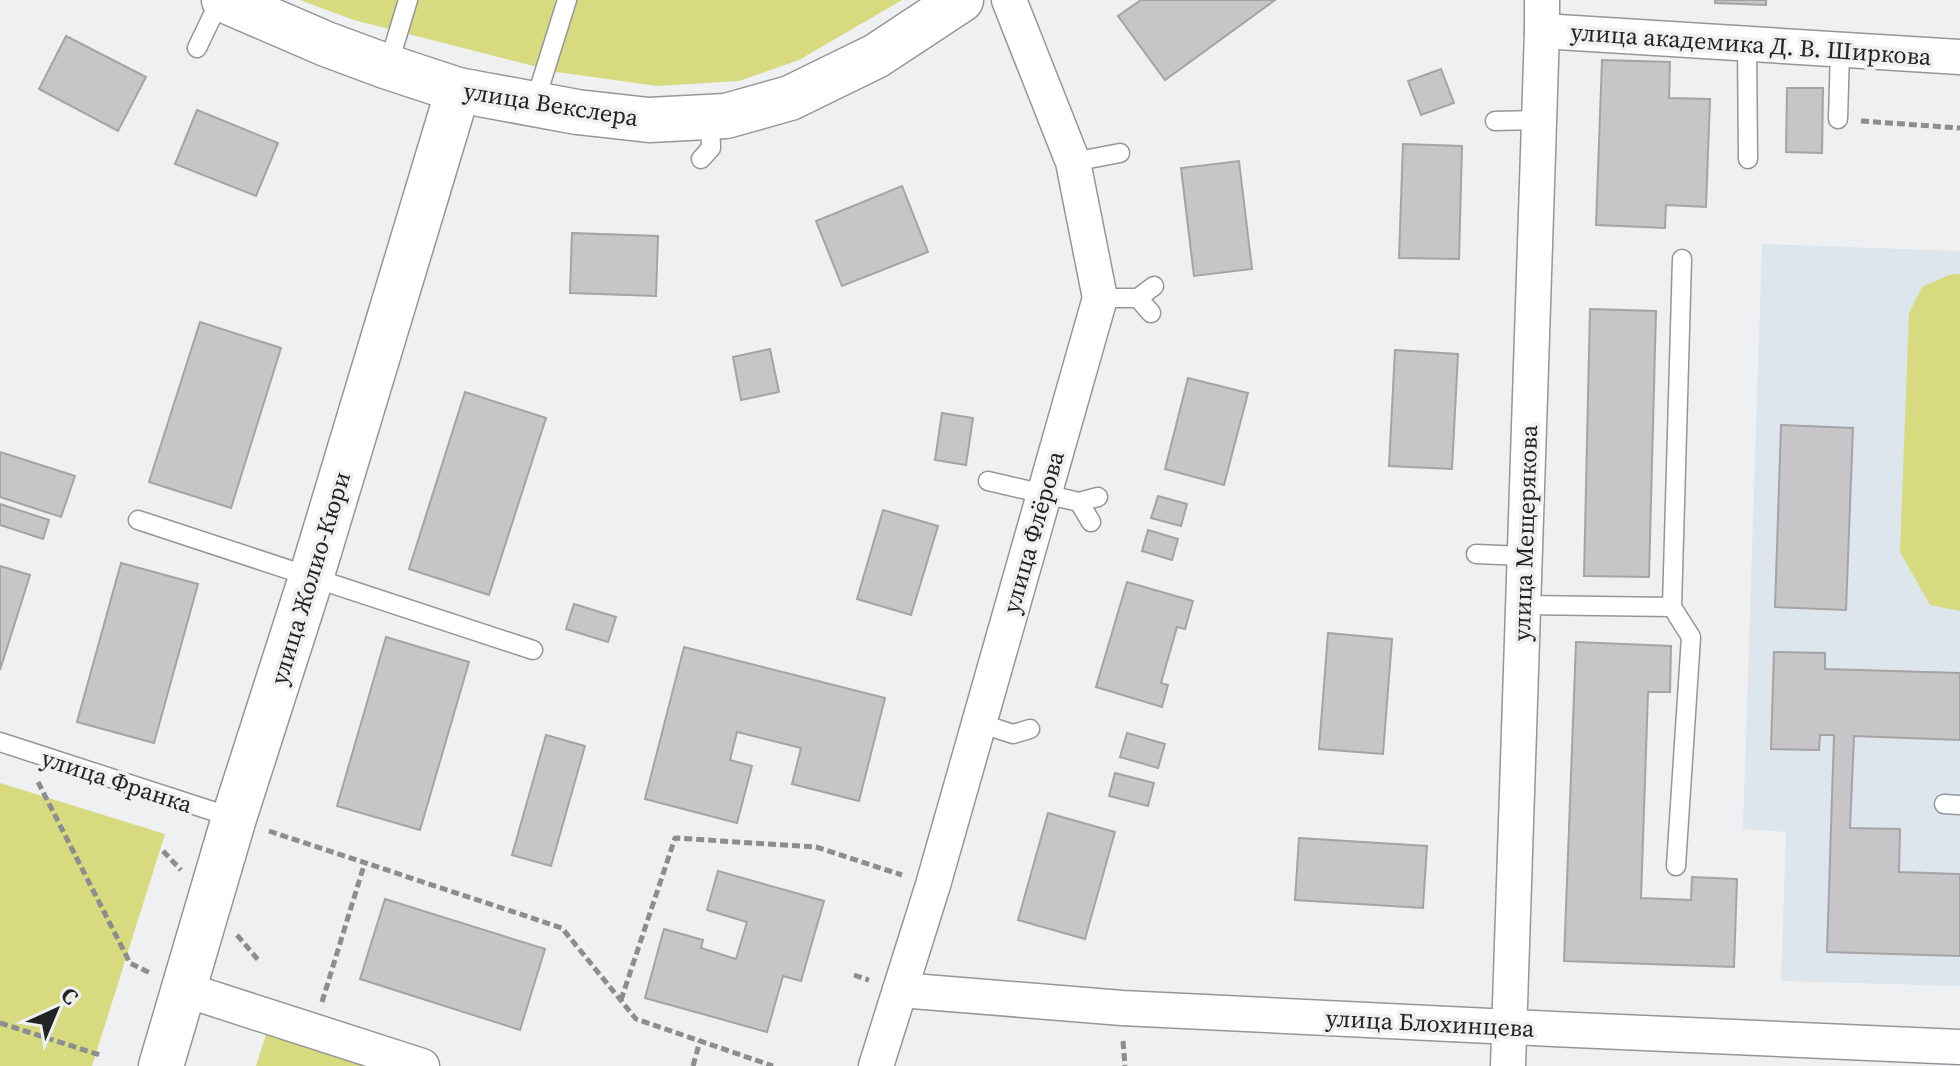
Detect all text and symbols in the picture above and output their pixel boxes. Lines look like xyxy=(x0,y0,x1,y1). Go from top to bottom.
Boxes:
street label: улица академика Д. В. Ширкова xyxy=(1569,15,1933,73)
street label: улица Векслера xyxy=(461,74,642,134)
street label: улица Мещерякова xyxy=(1505,423,1545,642)
street label: улица Флёрова xyxy=(994,446,1072,617)
street label: улица Жолио-Кюри xyxy=(262,467,358,689)
street label: улица Франка xyxy=(37,741,197,821)
north arrow xyxy=(16,970,96,1050)
text: С xyxy=(55,980,85,1011)
street label: улица Блохинцева xyxy=(1325,1001,1536,1045)

